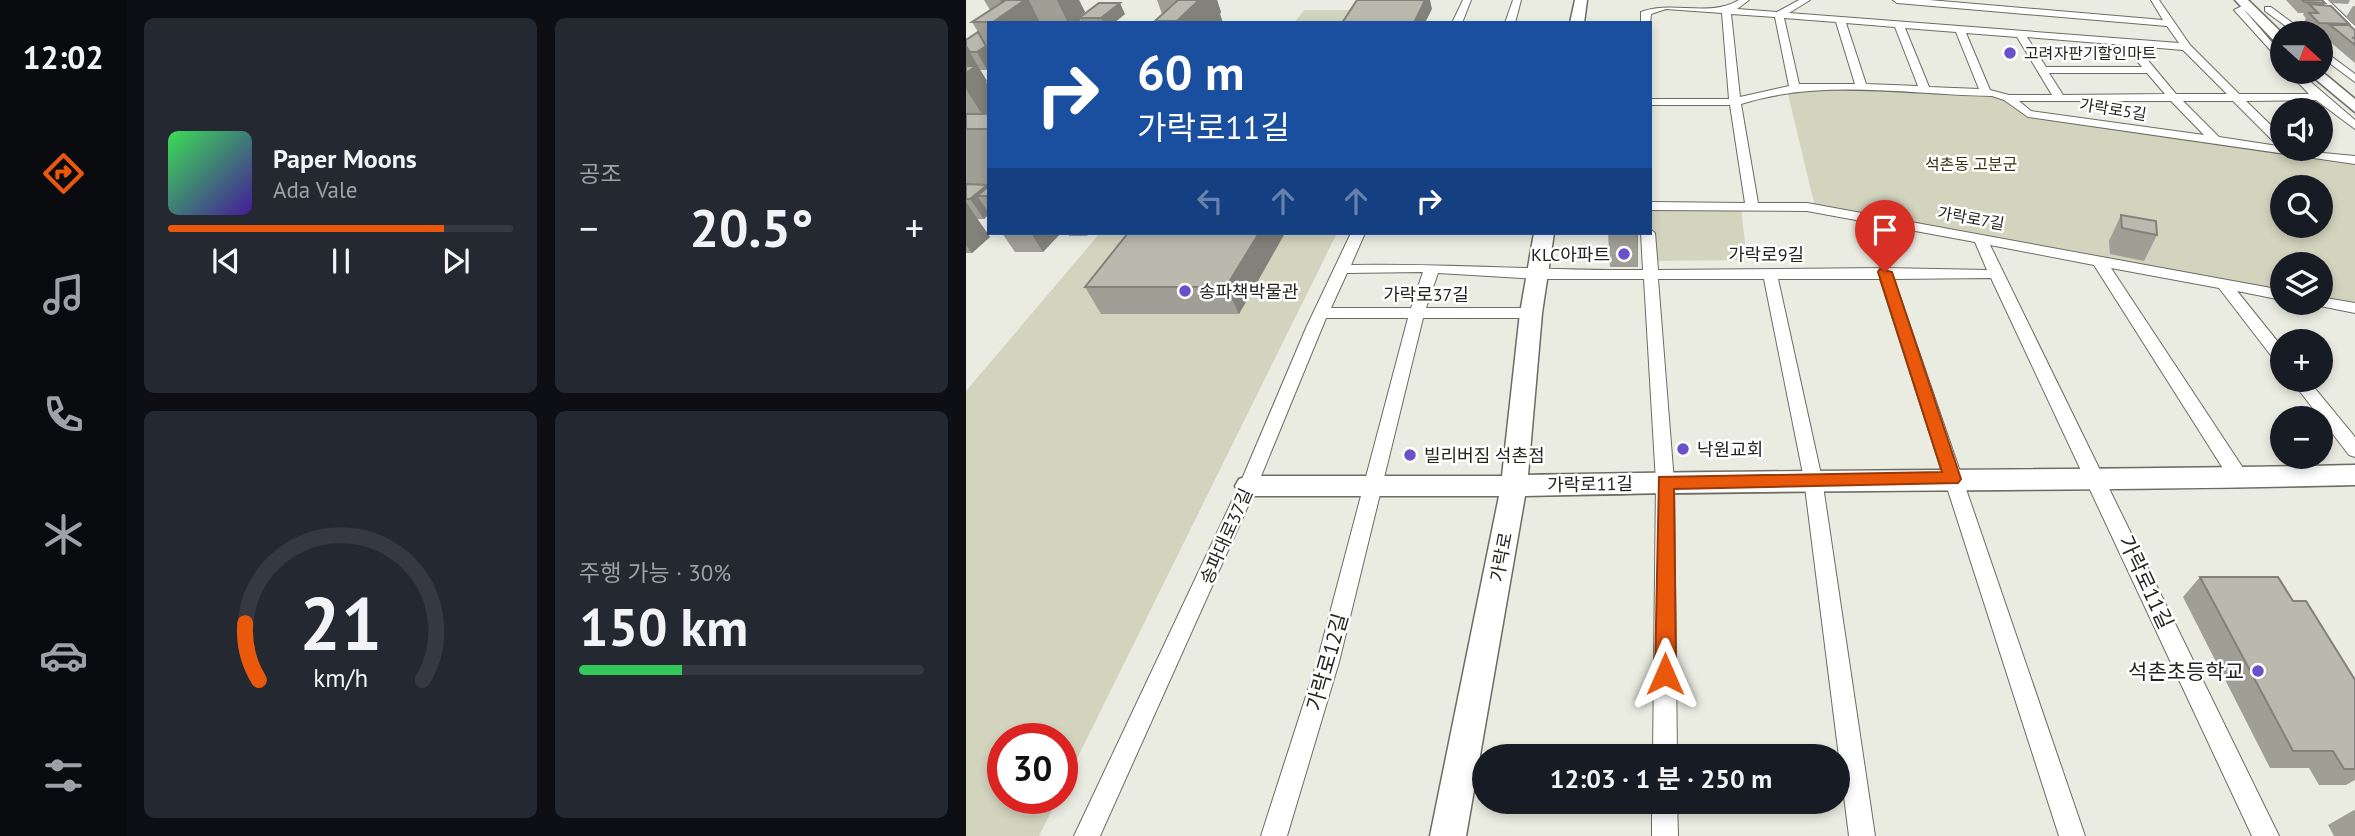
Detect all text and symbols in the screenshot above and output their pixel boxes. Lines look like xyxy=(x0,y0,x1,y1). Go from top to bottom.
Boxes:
north arrow xyxy=(2270,21,2333,84)
map controls xyxy=(2270,21,2333,469)
text: 12:02 xyxy=(22,36,104,78)
text: 60 m xyxy=(1137,40,1244,104)
place label: 고려자판기할인마트 xyxy=(2024,43,2156,63)
marker: 고려자판기할인마트 xyxy=(2002,45,2018,61)
icon: right xyxy=(1022,49,1113,140)
street label: 가락로5길 xyxy=(2078,94,2148,124)
button: sound xyxy=(2270,98,2333,161)
text: 가락로11길 xyxy=(1137,106,1290,148)
text: Paper Moons xyxy=(273,142,417,175)
icon: directions xyxy=(39,149,88,198)
park label: 석촌동 고분군 xyxy=(1925,154,2018,174)
text: 공조 xyxy=(579,159,621,188)
text: Ada Vale xyxy=(273,175,357,204)
button: search xyxy=(2270,175,2333,238)
icon: left xyxy=(1191,182,1229,220)
icon: ahead xyxy=(1264,182,1302,220)
icon: ahead xyxy=(1337,182,1375,220)
icon: right xyxy=(1410,182,1448,220)
text: 20.5° xyxy=(690,194,813,261)
pin xyxy=(1855,200,1915,272)
street label: 가락로7길 xyxy=(1936,202,2006,234)
text: − xyxy=(579,203,598,252)
text: + xyxy=(905,203,924,252)
icon: arrive xyxy=(1866,211,1904,249)
icon: previous xyxy=(207,242,245,280)
icon: pause xyxy=(322,242,360,280)
icon: next xyxy=(437,242,475,280)
place label: KLC아파트 xyxy=(1531,243,1610,266)
street label: 가락로9길 xyxy=(1728,243,1804,266)
marker: KLC아파트 xyxy=(1616,246,1632,262)
button: layers xyxy=(2270,252,2333,315)
icon: music xyxy=(39,270,88,319)
place label: 송파책박물관 xyxy=(1199,280,1299,303)
marker: 송파책박물관 xyxy=(1177,283,1193,299)
street label: 가락로37길 xyxy=(1383,283,1469,306)
button: + xyxy=(2270,329,2333,392)
icon: phone xyxy=(39,390,88,439)
button: − xyxy=(2270,406,2333,469)
place label: 낙원교회 xyxy=(1697,438,1763,461)
marker: 낙원교회 xyxy=(1675,441,1691,457)
place label: 빌리버짐 석촌점 xyxy=(1424,444,1545,467)
marker: 빌리버짐 석촌점 xyxy=(1402,447,1418,463)
street label: 가락로11길 xyxy=(1547,472,1633,496)
street label: 송파대로37길 xyxy=(1195,485,1257,587)
icon: climate xyxy=(39,510,88,559)
street label: 가락로 xyxy=(1485,530,1517,584)
street label: 가락로11길 xyxy=(2113,531,2179,633)
text: 주행 가능 · 30% xyxy=(579,558,731,587)
text: 21 xyxy=(299,577,382,671)
text: 150 km xyxy=(579,593,748,660)
street label: 가락로12길 xyxy=(1300,610,1354,714)
icon: car xyxy=(39,631,88,680)
position arrow xyxy=(1628,637,1702,711)
place label: 석촌초등학교 xyxy=(2128,658,2244,685)
text: km/h xyxy=(313,662,368,694)
marker: 석촌초등학교 xyxy=(2250,663,2266,679)
speed limit sign: 30 xyxy=(987,723,1078,814)
icon: filters xyxy=(39,751,88,800)
text: 12:03 · 1 분 · 250 m xyxy=(1550,762,1772,795)

